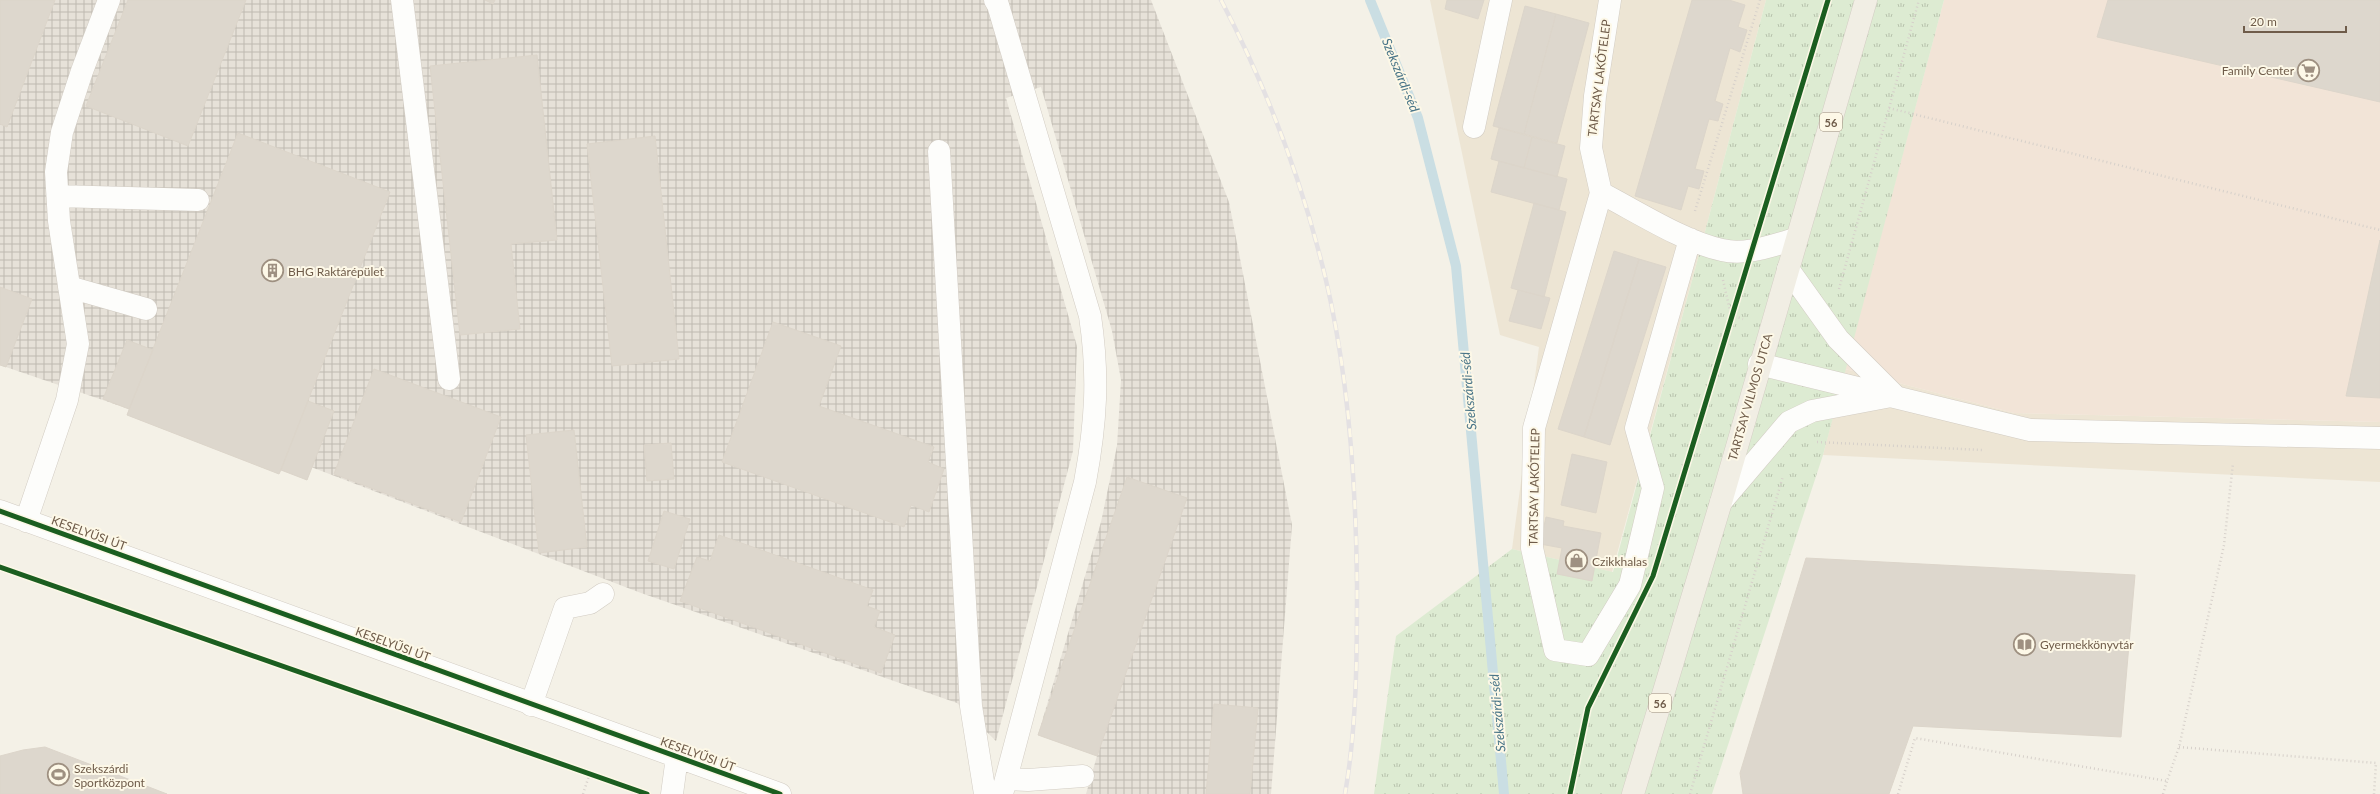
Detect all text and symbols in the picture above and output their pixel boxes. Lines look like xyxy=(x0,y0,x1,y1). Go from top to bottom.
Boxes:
scale bar xyxy=(2244,8,2346,34)
text: 20 m xyxy=(2250,14,2277,29)
street label: TARTSAY LAKÓTELEP xyxy=(1584,19,1614,137)
water label: Szekszárdi-séd xyxy=(1379,36,1423,114)
supermarket icon: Family Center xyxy=(2296,57,2322,83)
place label: Family Center xyxy=(2222,63,2295,78)
road number: 56 xyxy=(1820,113,1842,131)
building icon: BHG Raktárépület xyxy=(259,258,285,284)
place label: BHG Raktárépület xyxy=(288,264,385,279)
street label: TARTSAY VILMOS UTCA xyxy=(1725,331,1776,462)
water label: Szekszárdi-séd xyxy=(1457,351,1479,431)
street label: TARTSAY LAKÓTELEP xyxy=(1525,428,1543,546)
street label: KESELYŰSI ÚT xyxy=(50,513,128,553)
shop icon: Czikkhalas xyxy=(1564,548,1590,574)
place label: Czikkhalas xyxy=(1592,554,1647,569)
street label: KESELYŰSI ÚT xyxy=(354,624,432,664)
library icon: Gyermekkönyvtár xyxy=(2011,631,2037,657)
place label: Gyermekkönyvtár xyxy=(2040,637,2134,652)
water label: Szekszárdi-séd xyxy=(1486,673,1508,753)
road number: 56 xyxy=(1649,694,1671,712)
street label: KESELYŰSI ÚT xyxy=(659,734,737,774)
place label: Szekszárdi Sportközpont xyxy=(74,761,146,790)
sports icon: Szekszárdi Sportközpont xyxy=(46,762,72,788)

